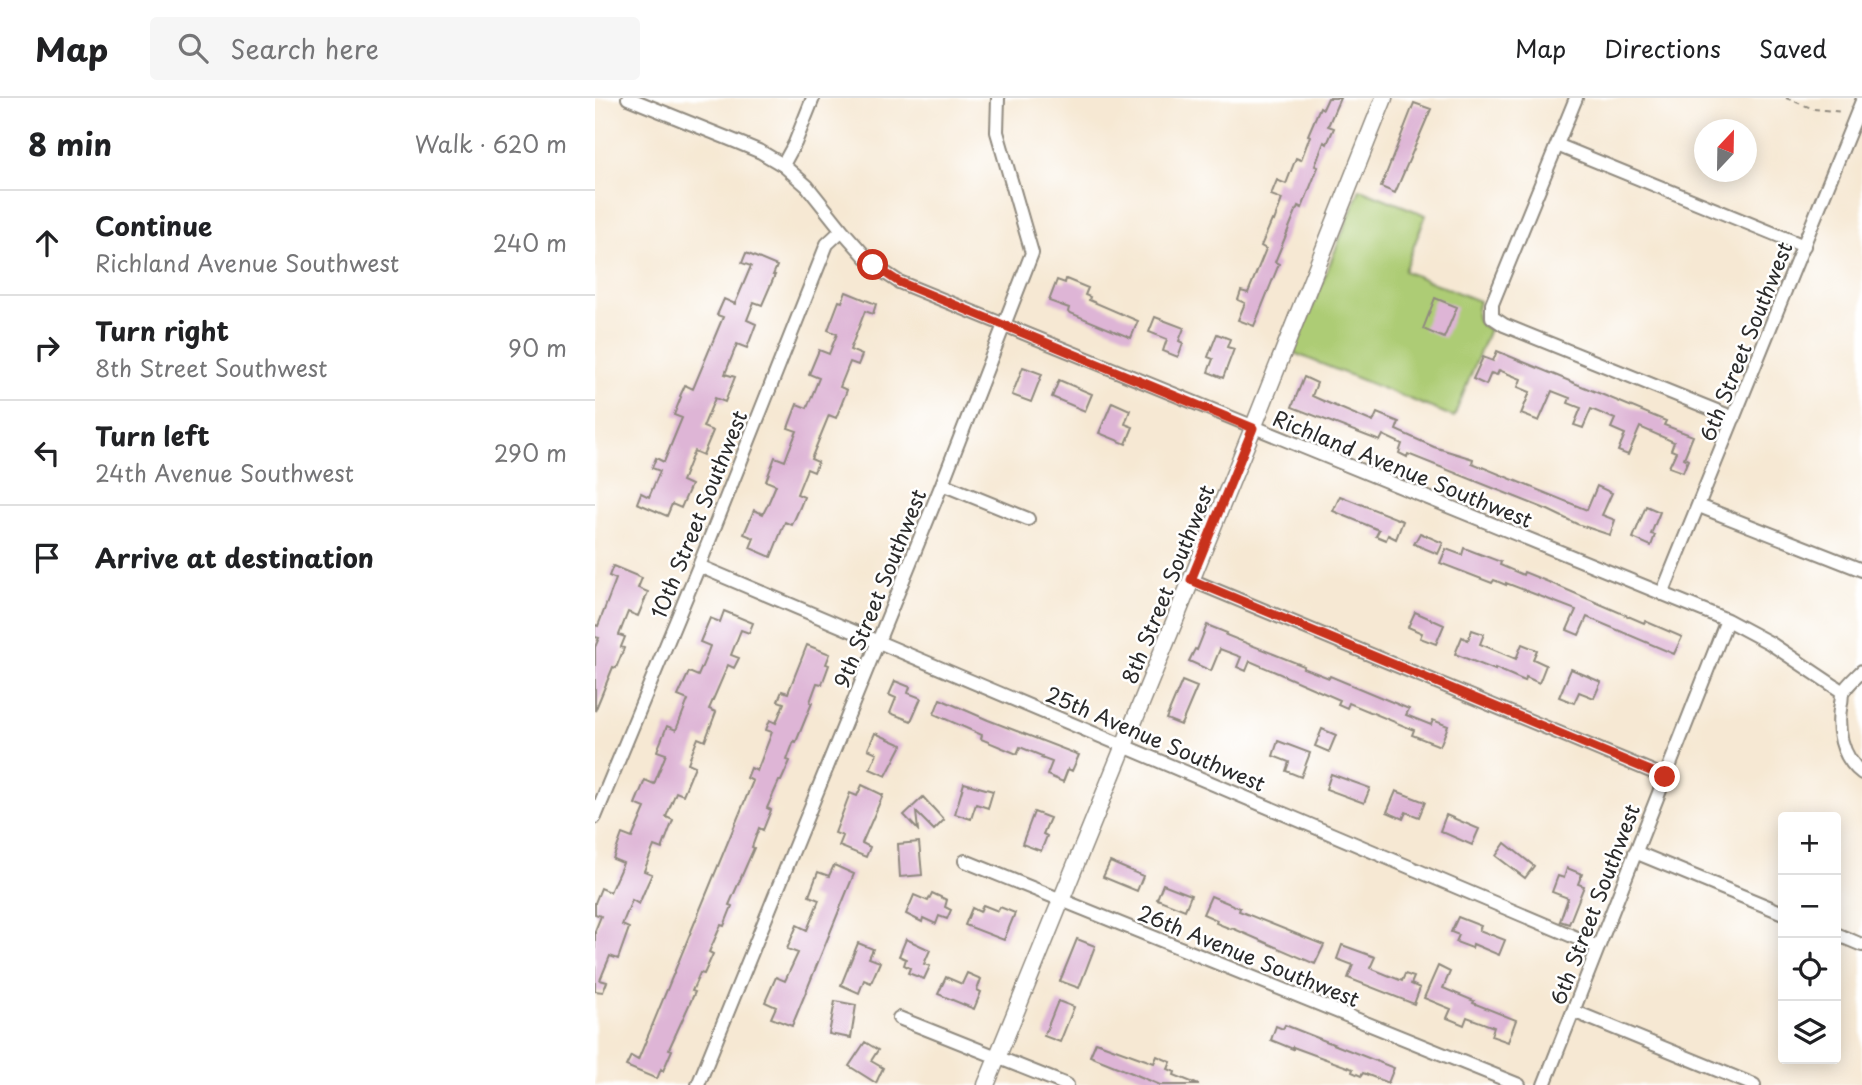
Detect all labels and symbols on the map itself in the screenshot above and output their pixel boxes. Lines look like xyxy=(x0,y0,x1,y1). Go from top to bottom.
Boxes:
north arrow xyxy=(1694,119,1757,182)
street label: 6th Street Southwest xyxy=(1690,236,1800,446)
route start xyxy=(857,249,888,280)
street label: Richland Avenue Southwest xyxy=(1268,401,1538,535)
street label: 10th Street Southwest xyxy=(642,405,754,623)
street label: 8th Street Southwest xyxy=(1112,480,1222,688)
street label: 9th Street Southwest xyxy=(825,484,933,692)
street label: 25th Avenue Southwest xyxy=(1041,677,1271,799)
route end xyxy=(1649,761,1680,792)
street label: 6th Street Southwest xyxy=(1541,799,1647,1009)
street label: 26th Avenue Southwest xyxy=(1133,896,1365,1014)

